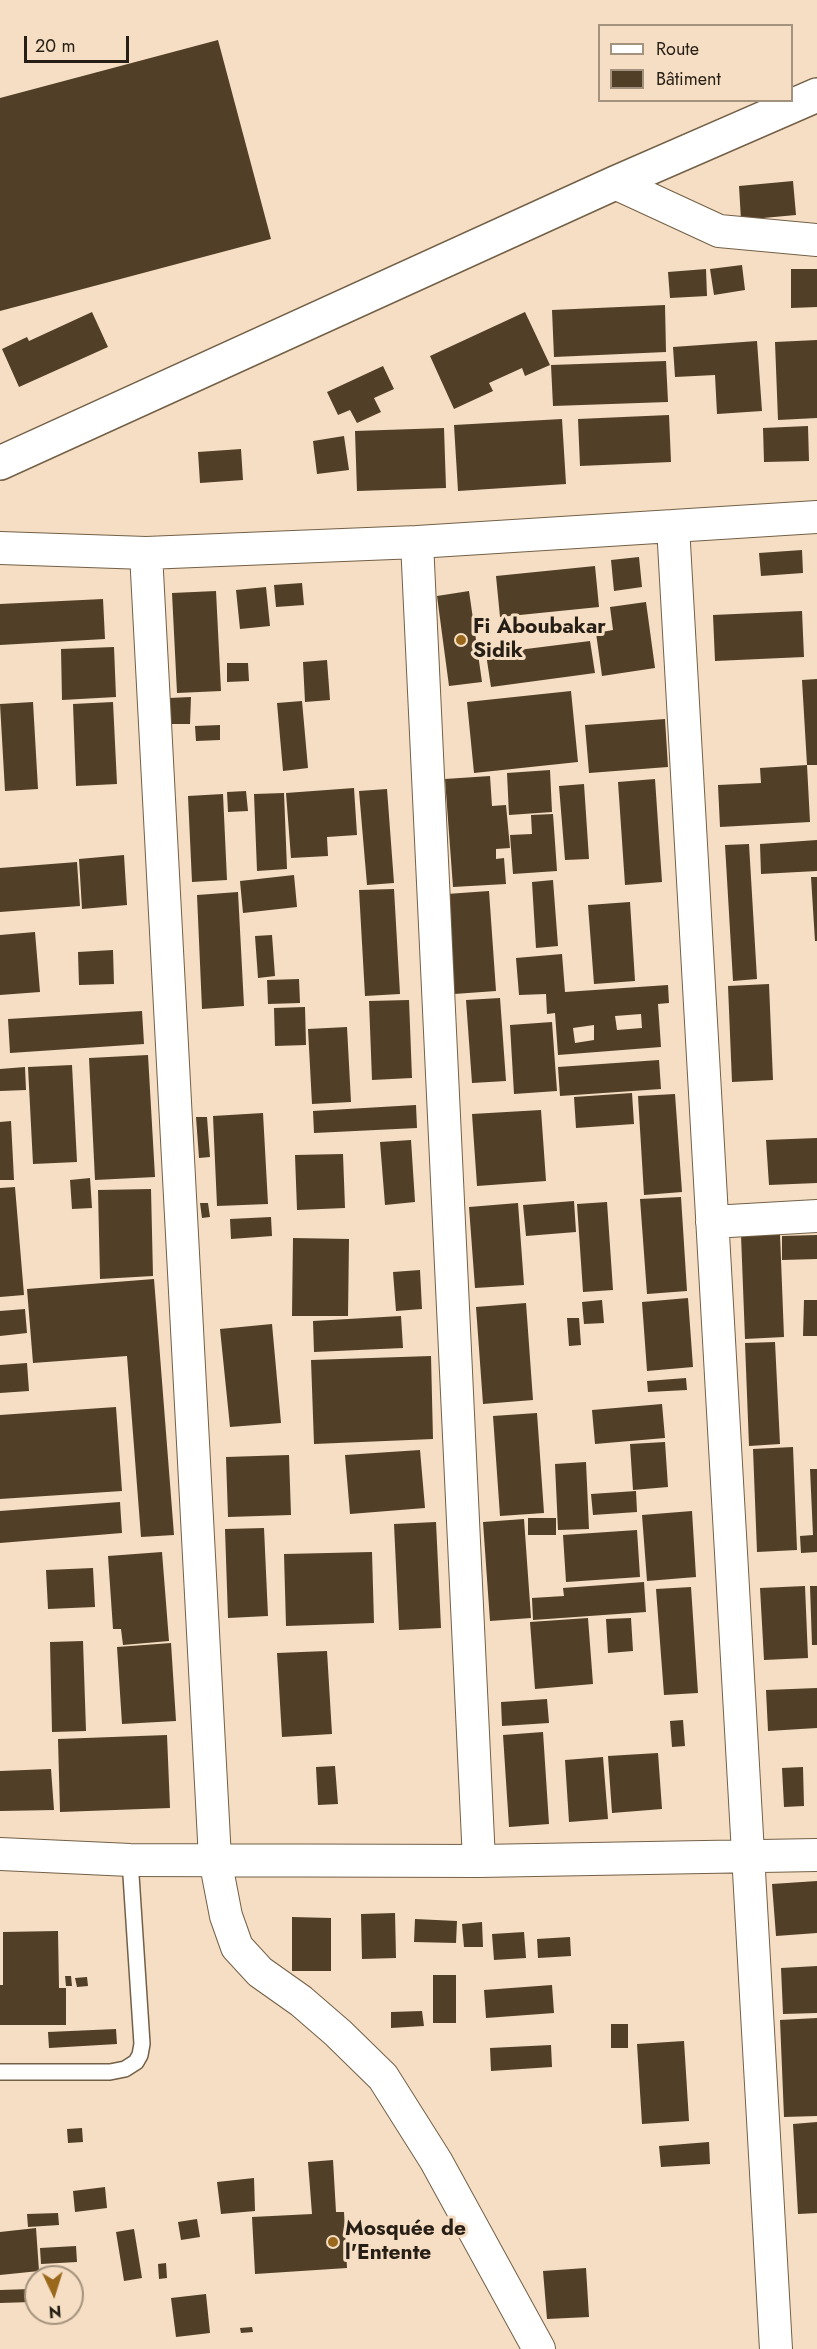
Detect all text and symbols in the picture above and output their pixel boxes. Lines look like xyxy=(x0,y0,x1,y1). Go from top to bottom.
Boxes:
scale bar xyxy=(27,24,132,62)
legend xyxy=(598,24,793,102)
text: 20 m xyxy=(35,33,75,59)
text: Route xyxy=(656,36,699,62)
text: Bâtiment xyxy=(656,66,721,92)
place label: Fi Aboubakar Sidik xyxy=(473,615,606,665)
marker: Fi Aboubakar Sidik xyxy=(454,633,468,647)
place label: Mosquée de l'Entente xyxy=(345,2217,466,2267)
marker: Mosquée de l'Entente xyxy=(326,2235,340,2249)
north arrow xyxy=(24,2265,84,2325)
text: N xyxy=(48,2300,62,2323)

